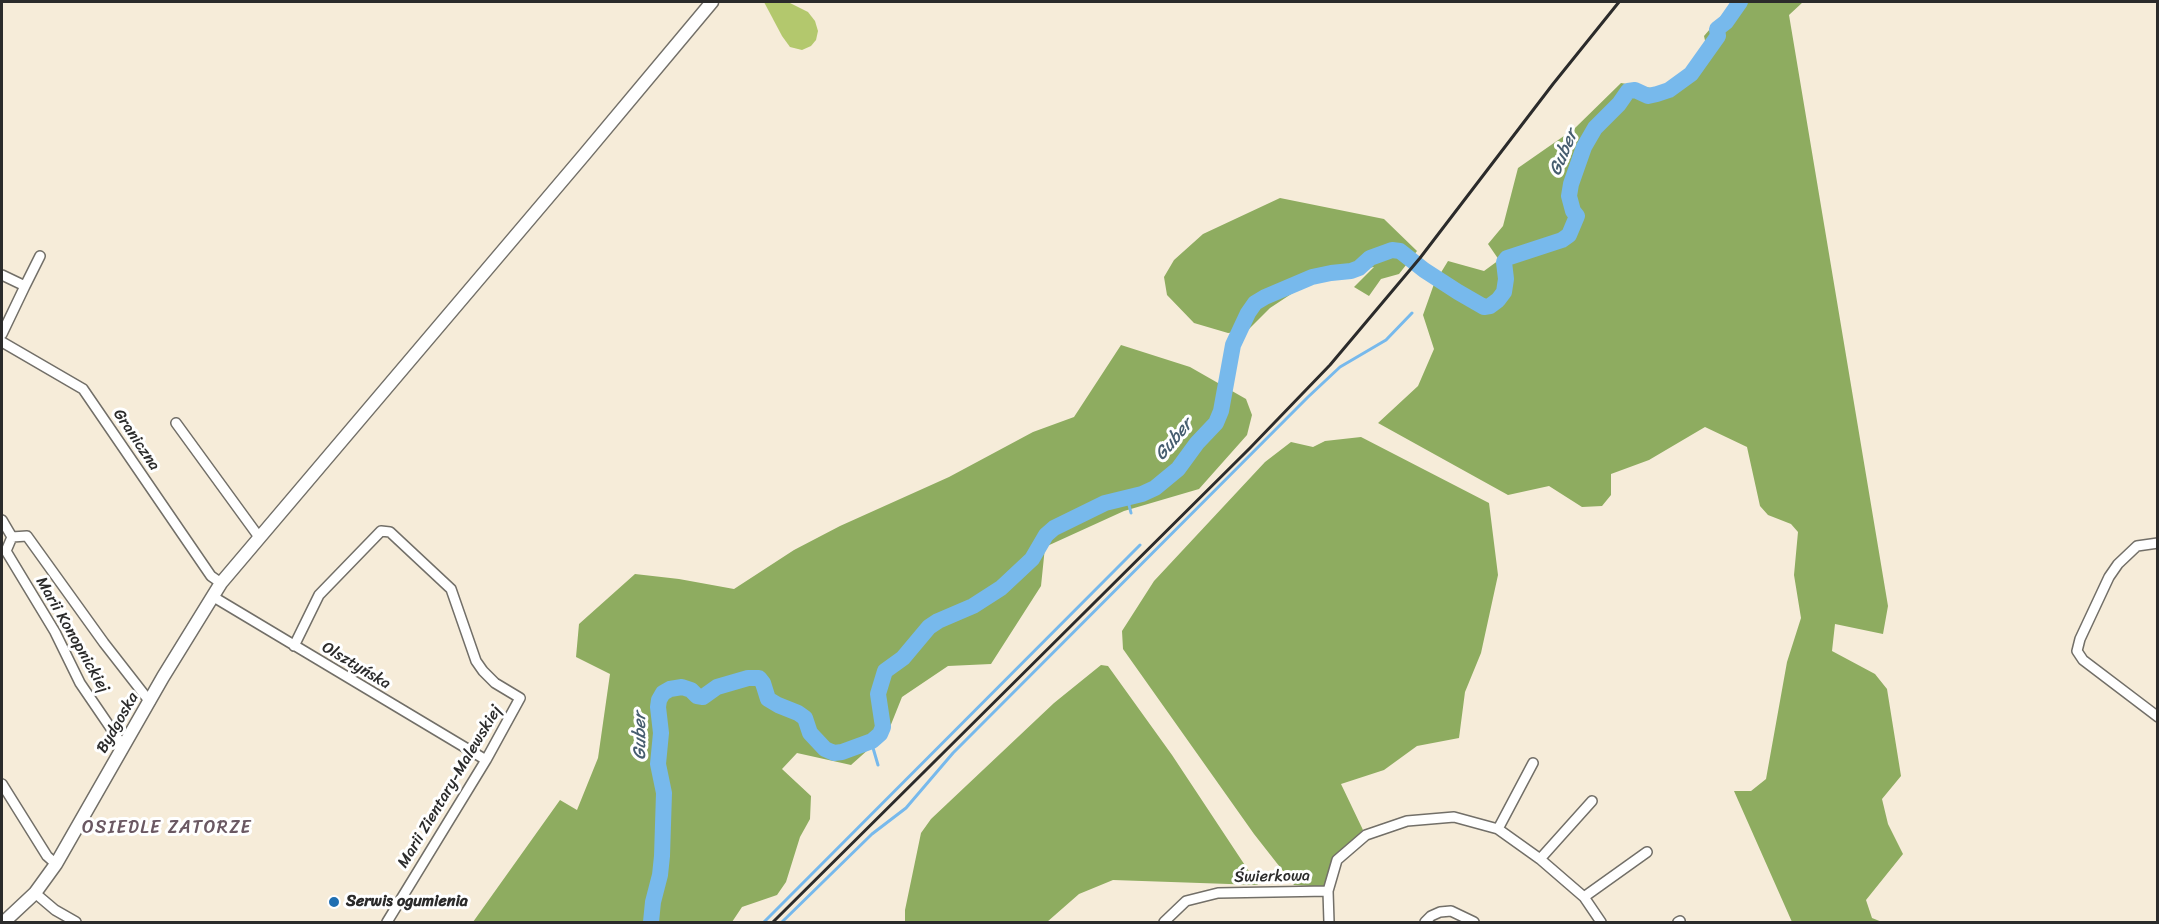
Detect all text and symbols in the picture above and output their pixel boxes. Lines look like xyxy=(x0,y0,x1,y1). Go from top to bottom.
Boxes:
water label: Guber xyxy=(1545,127,1583,179)
street label: Graniczna xyxy=(109,406,163,474)
water label: Guber xyxy=(1151,415,1197,465)
street label: Marii Konopnickiej xyxy=(31,574,113,696)
street label: Olsztyńska xyxy=(318,638,394,694)
street label: Bydgoska xyxy=(93,689,143,757)
street label: Marii Zientary-Malewskiej xyxy=(394,702,506,872)
water label: Guber xyxy=(629,712,651,760)
district label: OSIEDLE ZATORZE xyxy=(83,817,251,839)
street label: Świerkowa xyxy=(1234,867,1310,887)
place label: Serwis ogumienia xyxy=(346,892,468,912)
marker: Serwis ogumienia xyxy=(327,895,341,909)

